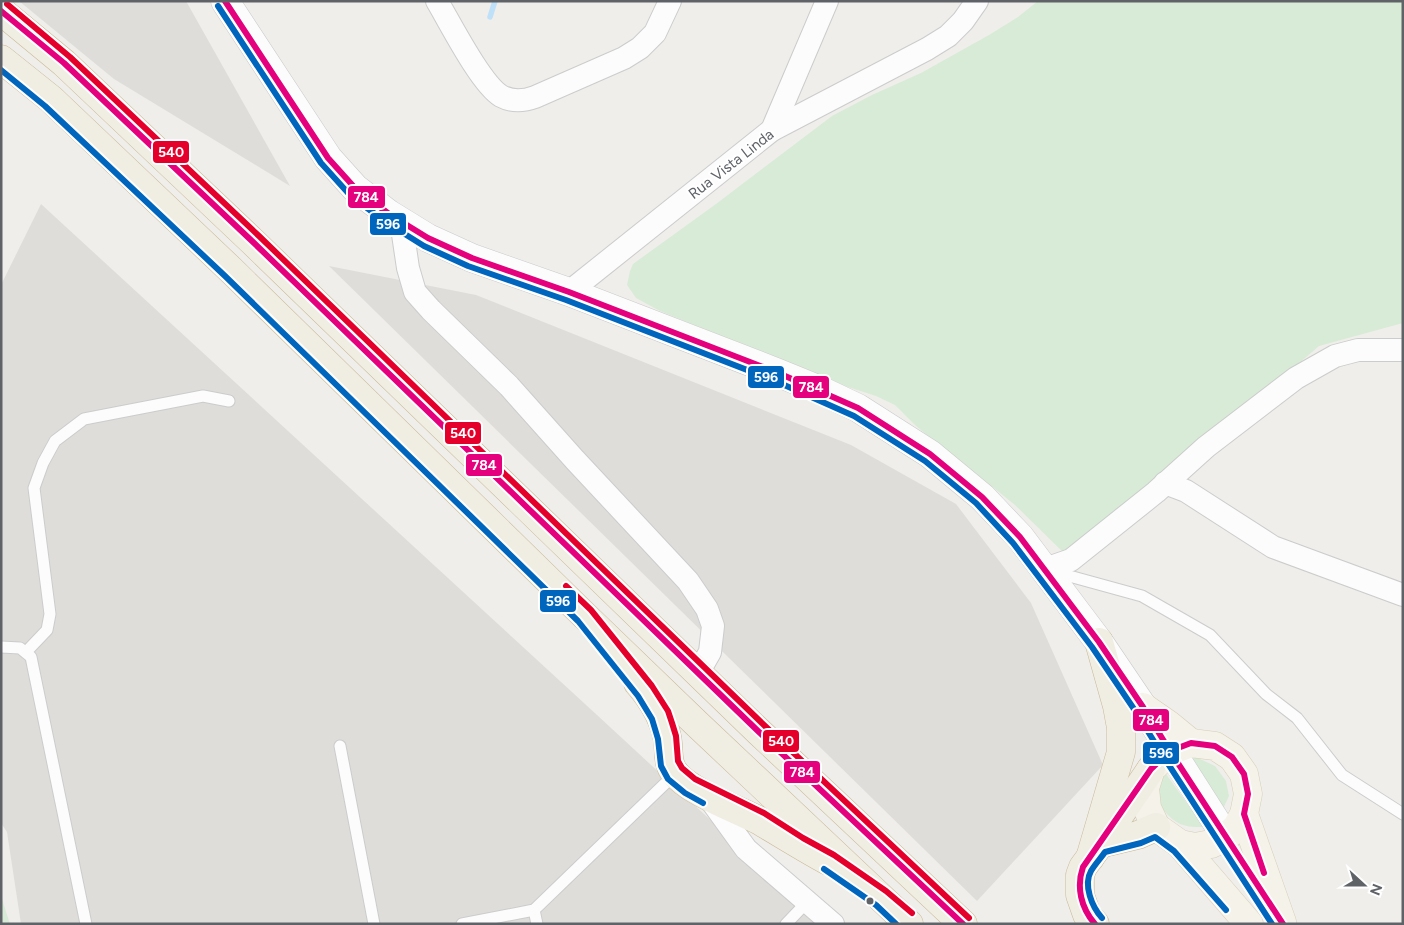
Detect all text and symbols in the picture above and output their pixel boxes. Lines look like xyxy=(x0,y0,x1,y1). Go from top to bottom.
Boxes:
street label: Rua Vista Linda xyxy=(685,125,777,203)
line badge: 540 xyxy=(152,140,190,164)
text: 540 xyxy=(158,144,184,161)
line badge: 784 xyxy=(347,185,386,209)
text: 784 xyxy=(353,189,379,206)
line badge: 596 xyxy=(369,212,407,236)
text: 596 xyxy=(376,216,400,233)
line badge: 596 xyxy=(747,365,785,389)
text: 596 xyxy=(754,369,778,386)
line badge: 784 xyxy=(792,375,830,399)
text: 784 xyxy=(798,379,824,396)
line badge: 540 xyxy=(444,421,482,445)
text: 540 xyxy=(450,425,476,442)
line badge: 784 xyxy=(465,453,503,477)
text: 784 xyxy=(471,457,497,474)
line badge: 596 xyxy=(539,589,577,613)
text: 596 xyxy=(546,593,570,610)
line badge: 784 xyxy=(1132,708,1170,732)
text: 784 xyxy=(1138,712,1164,729)
line badge: 540 xyxy=(762,729,800,753)
text: 540 xyxy=(768,733,794,750)
line badge: 596 xyxy=(1142,741,1180,765)
text: 596 xyxy=(1149,745,1173,762)
line badge: 784 xyxy=(783,760,821,784)
text: 784 xyxy=(789,764,815,781)
north arrow xyxy=(1339,860,1389,910)
text: N xyxy=(1366,881,1386,898)
unlabelled marker xyxy=(865,896,875,906)

